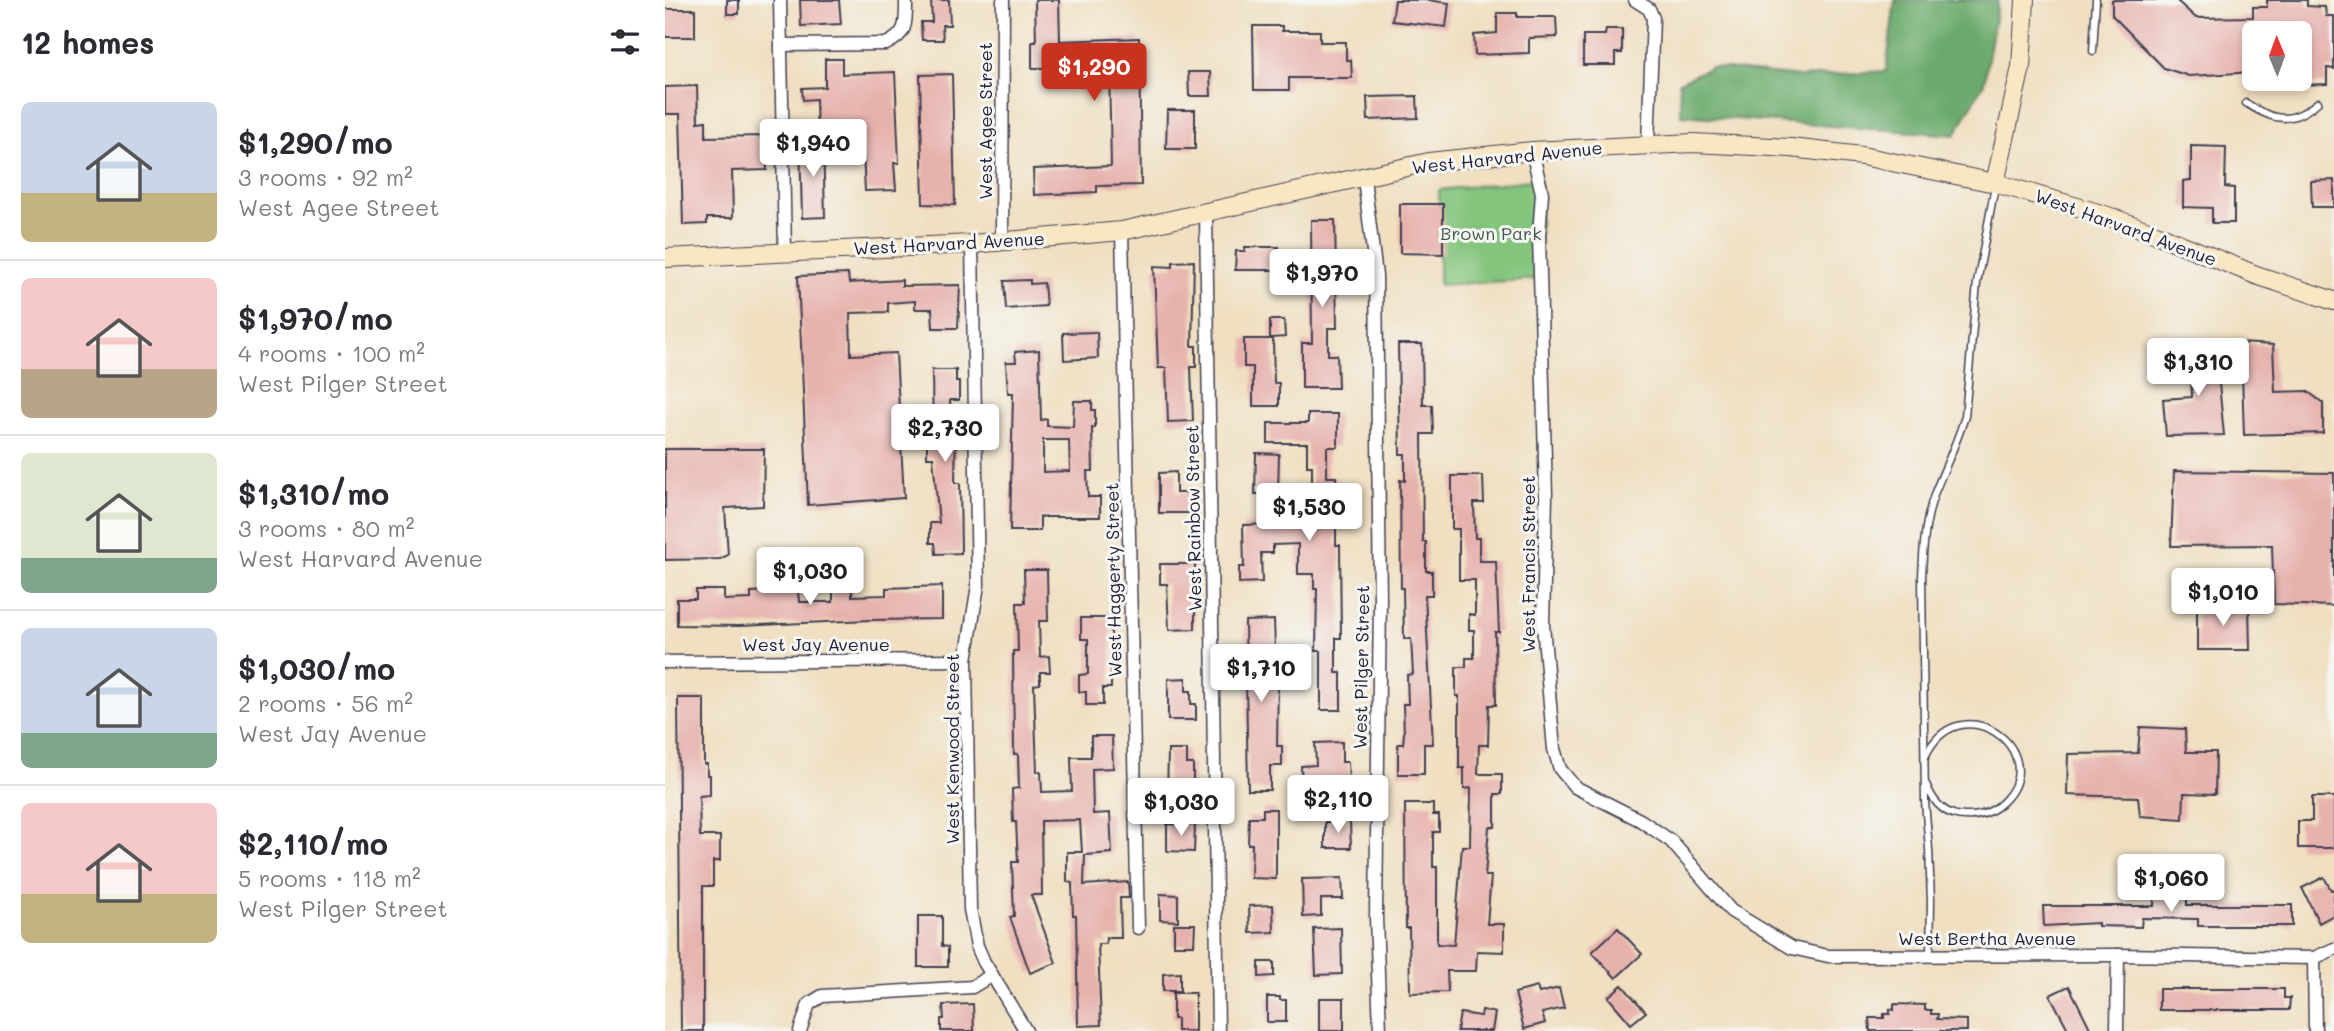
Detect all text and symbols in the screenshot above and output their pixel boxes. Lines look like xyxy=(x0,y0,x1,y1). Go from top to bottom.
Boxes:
north arrow xyxy=(2242,21,2312,91)
map controls xyxy=(2242,21,2312,91)
text: 12 homes xyxy=(21,22,154,62)
icon: filters xyxy=(606,23,644,61)
street label: West Agee Street xyxy=(973,42,997,200)
pin: $1,290 xyxy=(1037,43,1151,103)
text: $1,290 xyxy=(1058,51,1130,81)
pin: $1,940 xyxy=(756,120,870,179)
text: $1,290/mo xyxy=(238,122,393,162)
text: $1,940 xyxy=(776,127,850,157)
icon: home xyxy=(77,130,161,214)
street label: West Harvard Avenue xyxy=(1410,135,1604,179)
text: 3 rooms · 92 m² xyxy=(238,162,413,192)
street label: West Harvard Avenue xyxy=(2032,183,2220,271)
text: West Agee Street xyxy=(238,192,439,222)
park label: Brown Park xyxy=(1440,221,1542,245)
street label: West Harvard Avenue xyxy=(853,226,1045,260)
pin: $1,970 xyxy=(1265,250,1379,309)
text: $1,970 xyxy=(1286,257,1358,287)
text: $1,970/mo xyxy=(238,298,393,338)
icon: home xyxy=(77,306,161,390)
text: 4 rooms · 100 m² xyxy=(238,338,425,368)
pin: $1,310 xyxy=(2141,338,2255,398)
text: $1,310 xyxy=(2163,346,2233,376)
text: West Pilger Street xyxy=(238,368,448,398)
pin: $2,730 xyxy=(888,405,1002,464)
text: $2,730 xyxy=(907,412,983,442)
street label: West Rainbow Street xyxy=(1179,424,1207,612)
text: $1,310/mo xyxy=(238,473,389,513)
street label: West Francis Street xyxy=(1516,475,1540,653)
icon: home xyxy=(77,481,161,565)
street label: West Haggerty Street xyxy=(1099,482,1127,678)
pin: $1,530 xyxy=(1252,484,1366,543)
text: $1,530 xyxy=(1272,491,1346,521)
text: 3 rooms · 80 m² xyxy=(238,513,414,543)
text: West Harvard Avenue xyxy=(238,543,483,573)
pin: $1,030 xyxy=(753,548,867,607)
text: $1,030 xyxy=(773,555,847,585)
pin: $1,010 xyxy=(2166,568,2280,628)
text: $1,010 xyxy=(2187,576,2259,606)
street label: West Pilger Street xyxy=(1348,585,1374,749)
street label: West Jay Avenue xyxy=(742,632,890,656)
pin: $1,710 xyxy=(1204,644,1318,704)
text: $1,030/mo xyxy=(238,648,395,688)
text: $1,710 xyxy=(1226,652,1296,682)
street label: West Kenwood Street xyxy=(940,653,964,845)
icon: home xyxy=(77,656,161,740)
text: 2 rooms · 56 m² xyxy=(238,688,413,718)
text: West Jay Avenue xyxy=(238,718,427,748)
pin: $2,110 xyxy=(1281,776,1395,835)
pin: $1,030 xyxy=(1124,778,1238,838)
text: $2,110 xyxy=(1303,783,1373,813)
text: $1,030 xyxy=(1144,786,1218,816)
text: $2,110/mo xyxy=(238,823,388,863)
icon: home xyxy=(77,831,161,915)
pin: $1,060 xyxy=(2114,855,2228,914)
text: $1,060 xyxy=(2134,862,2208,892)
text: 5 rooms · 118 m² xyxy=(238,863,421,893)
text: West Pilger Street xyxy=(238,893,448,923)
street label: West Bertha Avenue xyxy=(1898,926,2076,950)

